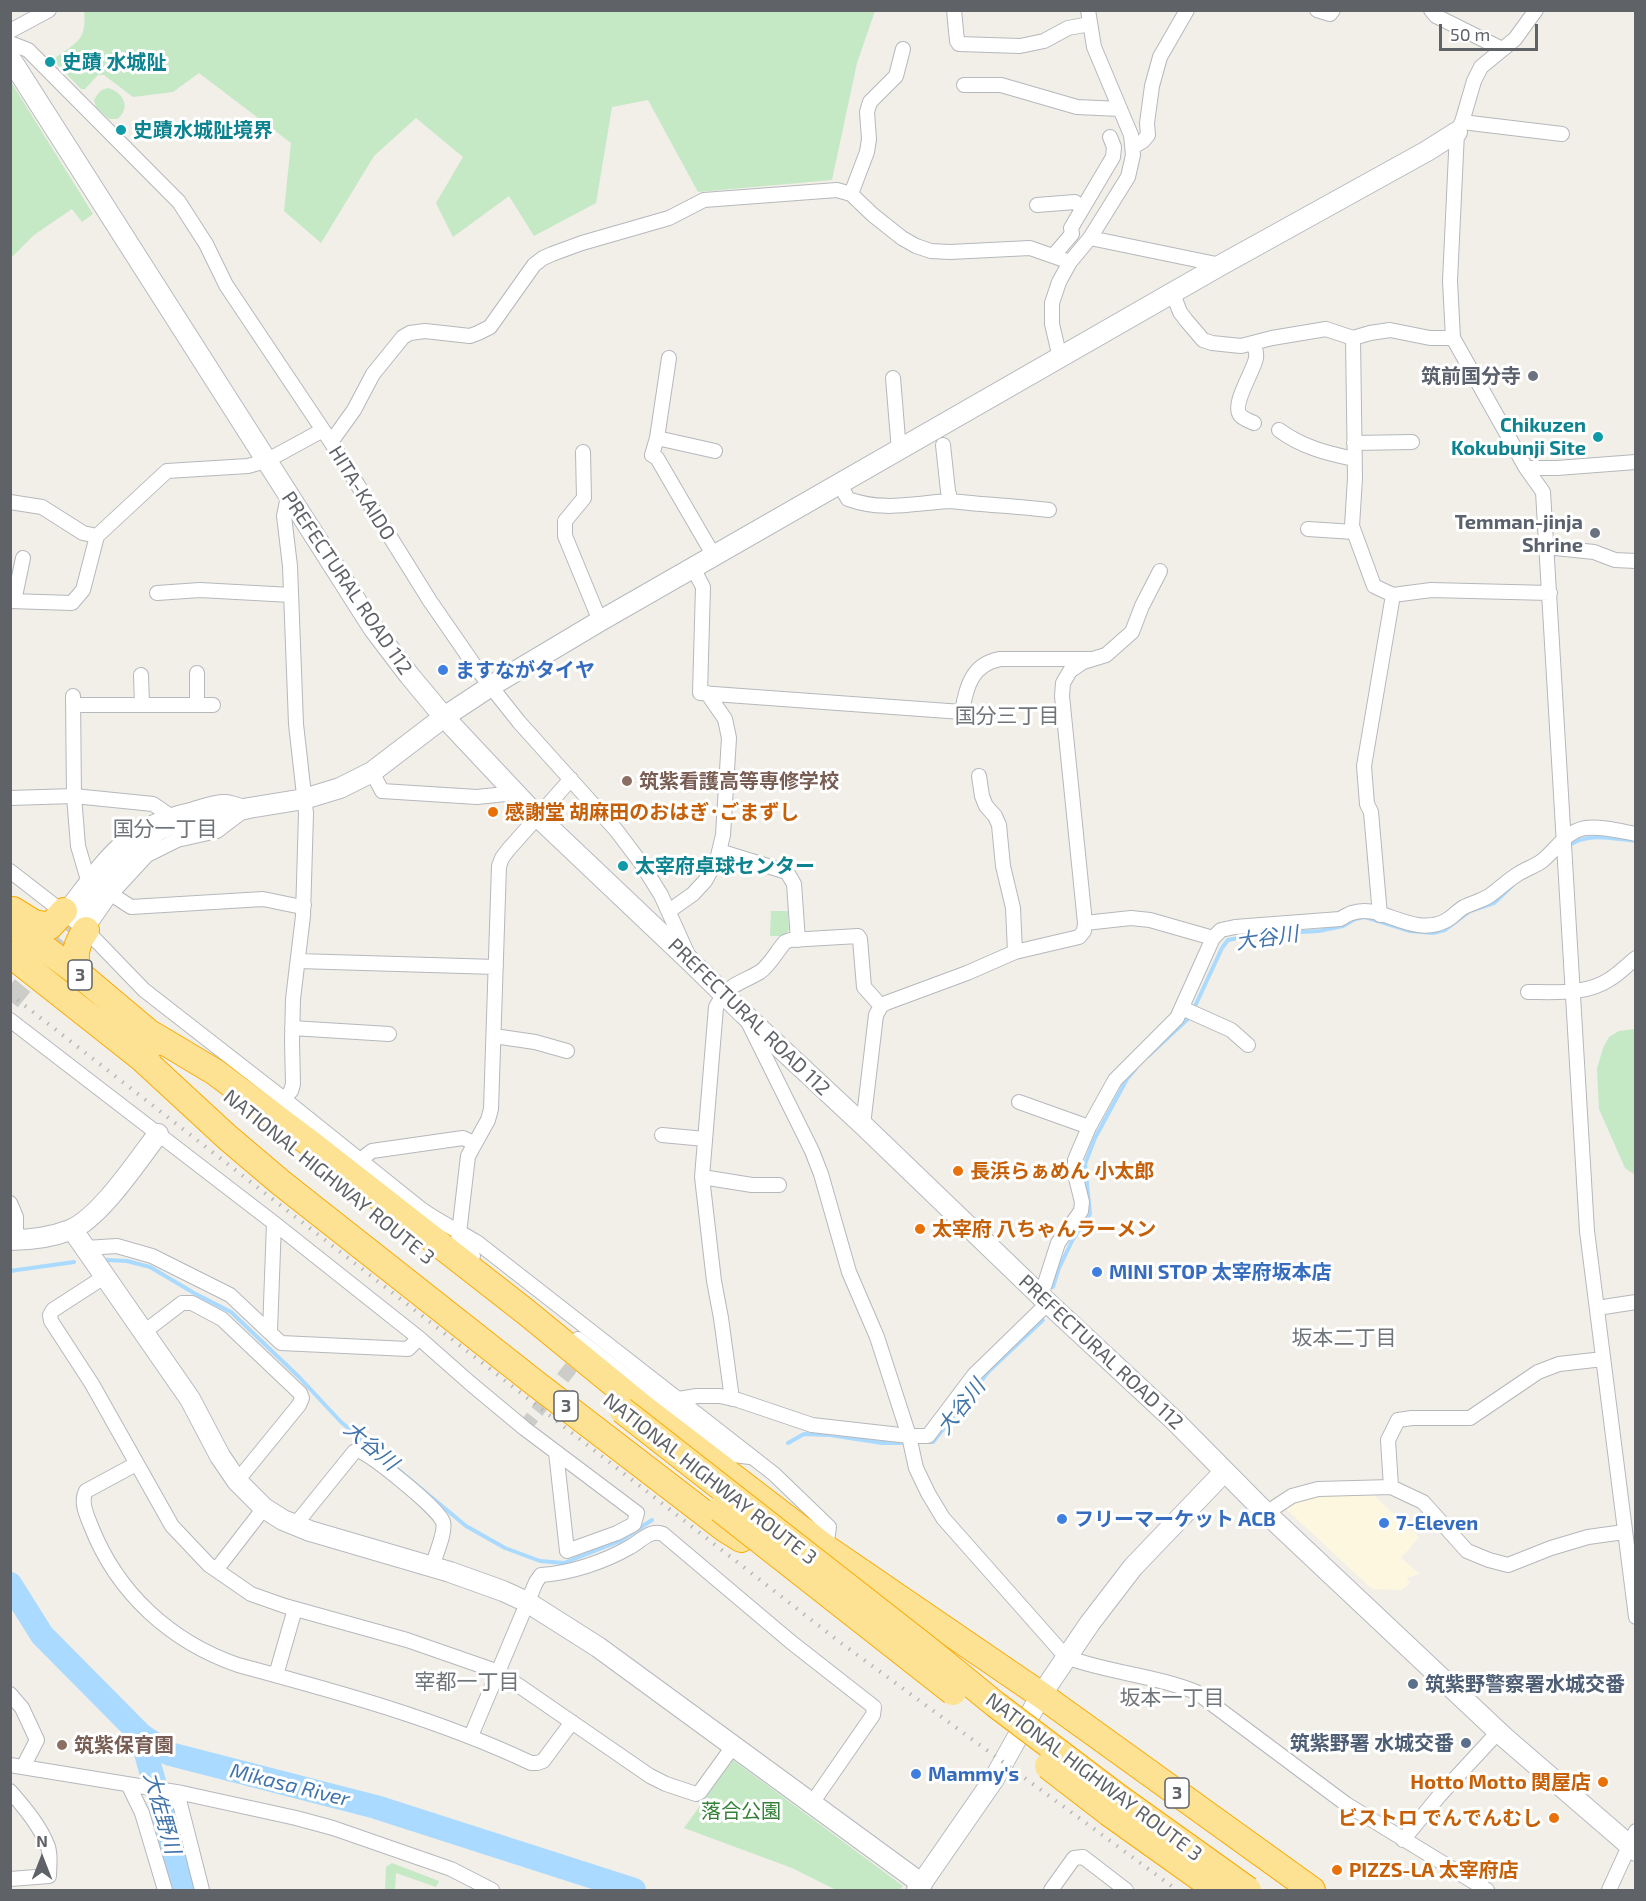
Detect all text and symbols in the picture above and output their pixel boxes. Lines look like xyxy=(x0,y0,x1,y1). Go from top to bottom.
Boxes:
scale bar xyxy=(1442,12,1541,50)
text: 50 m xyxy=(1450,23,1490,45)
place label: 史蹟 水城阯 xyxy=(62,50,166,74)
marker: 史蹟 水城阯 xyxy=(43,55,57,69)
place label: 史蹟水城阯境界 xyxy=(133,118,273,142)
marker: 史蹟水城阯境界 xyxy=(114,123,128,137)
place label: 筑前国分寺 xyxy=(1421,364,1521,388)
marker: 筑前国分寺 xyxy=(1526,369,1540,383)
place label: Chikuzen Kokubunji Site xyxy=(1451,413,1586,460)
marker: Chikuzen Kokubunji Site xyxy=(1591,430,1605,444)
street label: HITA-KAIDO xyxy=(324,441,400,545)
street label: PREFECTURAL ROAD 112 xyxy=(277,487,417,679)
place label: Temman-jinja Shrine xyxy=(1455,510,1583,557)
marker: Temman-jinja Shrine xyxy=(1588,526,1602,540)
place label: ますながタイヤ xyxy=(455,658,595,682)
marker: ますながタイヤ xyxy=(436,663,450,677)
district label: 国分三丁目 xyxy=(955,703,1059,729)
place label: 筑紫看護高等専修学校 xyxy=(639,769,839,793)
marker: 筑紫看護高等専修学校 xyxy=(620,774,634,788)
place label: 感謝堂 胡麻田のおはぎ･ごまずし xyxy=(505,800,799,824)
marker: 感謝堂 胡麻田のおはぎ･ごまずし xyxy=(486,805,500,819)
district label: 国分一丁目 xyxy=(113,816,217,842)
place label: 太宰府卓球センター xyxy=(635,854,815,878)
marker: 太宰府卓球センター xyxy=(616,859,630,873)
water label: 大谷川 xyxy=(1234,921,1300,955)
street label: PREFECTURAL ROAD 112 xyxy=(663,933,835,1101)
road number: 3 xyxy=(68,960,92,990)
street label: NATIONAL HIGHWAY ROUTE 3 xyxy=(219,1084,439,1270)
place label: 長浜らぁめん 小太郎 xyxy=(970,1159,1154,1183)
marker: 長浜らぁめん 小太郎 xyxy=(951,1164,965,1178)
place label: 太宰府 八ちゃんラーメン xyxy=(932,1217,1156,1241)
marker: 太宰府 八ちゃんラーメン xyxy=(913,1222,927,1236)
place label: MINI STOP 太宰府坂本店 xyxy=(1109,1260,1332,1284)
marker: MINI STOP 太宰府坂本店 xyxy=(1090,1265,1104,1279)
street label: PREFECTURAL ROAD 112 xyxy=(1014,1270,1188,1434)
district label: 坂本二丁目 xyxy=(1292,1325,1396,1351)
water label: 大谷川 xyxy=(932,1374,990,1440)
street label: NATIONAL HIGHWAY ROUTE 3 xyxy=(598,1388,822,1570)
road number: 3 xyxy=(554,1391,578,1421)
water label: 大谷川 xyxy=(339,1416,403,1476)
place label: フリーマーケット ACB xyxy=(1074,1507,1276,1531)
place label: 7-Eleven xyxy=(1396,1511,1478,1535)
marker: フリーマーケット ACB xyxy=(1055,1512,1069,1526)
marker: 7-Eleven xyxy=(1377,1516,1391,1530)
district label: 宰都一丁目 xyxy=(415,1669,519,1695)
place label: 筑紫野警察署水城交番 xyxy=(1425,1672,1625,1696)
marker: 筑紫野警察署水城交番 xyxy=(1406,1677,1420,1691)
district label: 坂本一丁目 xyxy=(1120,1685,1224,1711)
street label: NATIONAL HIGHWAY ROUTE 3 xyxy=(981,1688,1207,1866)
place label: 筑紫野署 水城交番 xyxy=(1290,1731,1454,1755)
place label: 筑紫保育園 xyxy=(74,1733,174,1757)
marker: 筑紫野署 水城交番 xyxy=(1459,1736,1473,1750)
marker: 筑紫保育園 xyxy=(55,1738,69,1752)
water label: Mikasa River xyxy=(227,1758,353,1812)
place label: Mammy's xyxy=(928,1762,1019,1786)
marker: Mammy's xyxy=(909,1767,923,1781)
water label: 大佐野川 xyxy=(138,1769,186,1857)
place label: Hotto Motto 関屋店 xyxy=(1410,1770,1591,1794)
marker: Hotto Motto 関屋店 xyxy=(1596,1775,1610,1789)
road number: 3 xyxy=(1165,1778,1189,1808)
park label: 落合公園 xyxy=(701,1799,781,1823)
place label: ビストロ でんでんむし xyxy=(1338,1806,1542,1830)
marker: ビストロ でんでんむし xyxy=(1547,1811,1561,1825)
north arrow xyxy=(12,1829,72,1889)
text: N xyxy=(36,1831,48,1850)
place label: PIZZS-LA 太宰府店 xyxy=(1349,1858,1519,1882)
marker: PIZZS-LA 太宰府店 xyxy=(1330,1863,1344,1877)

